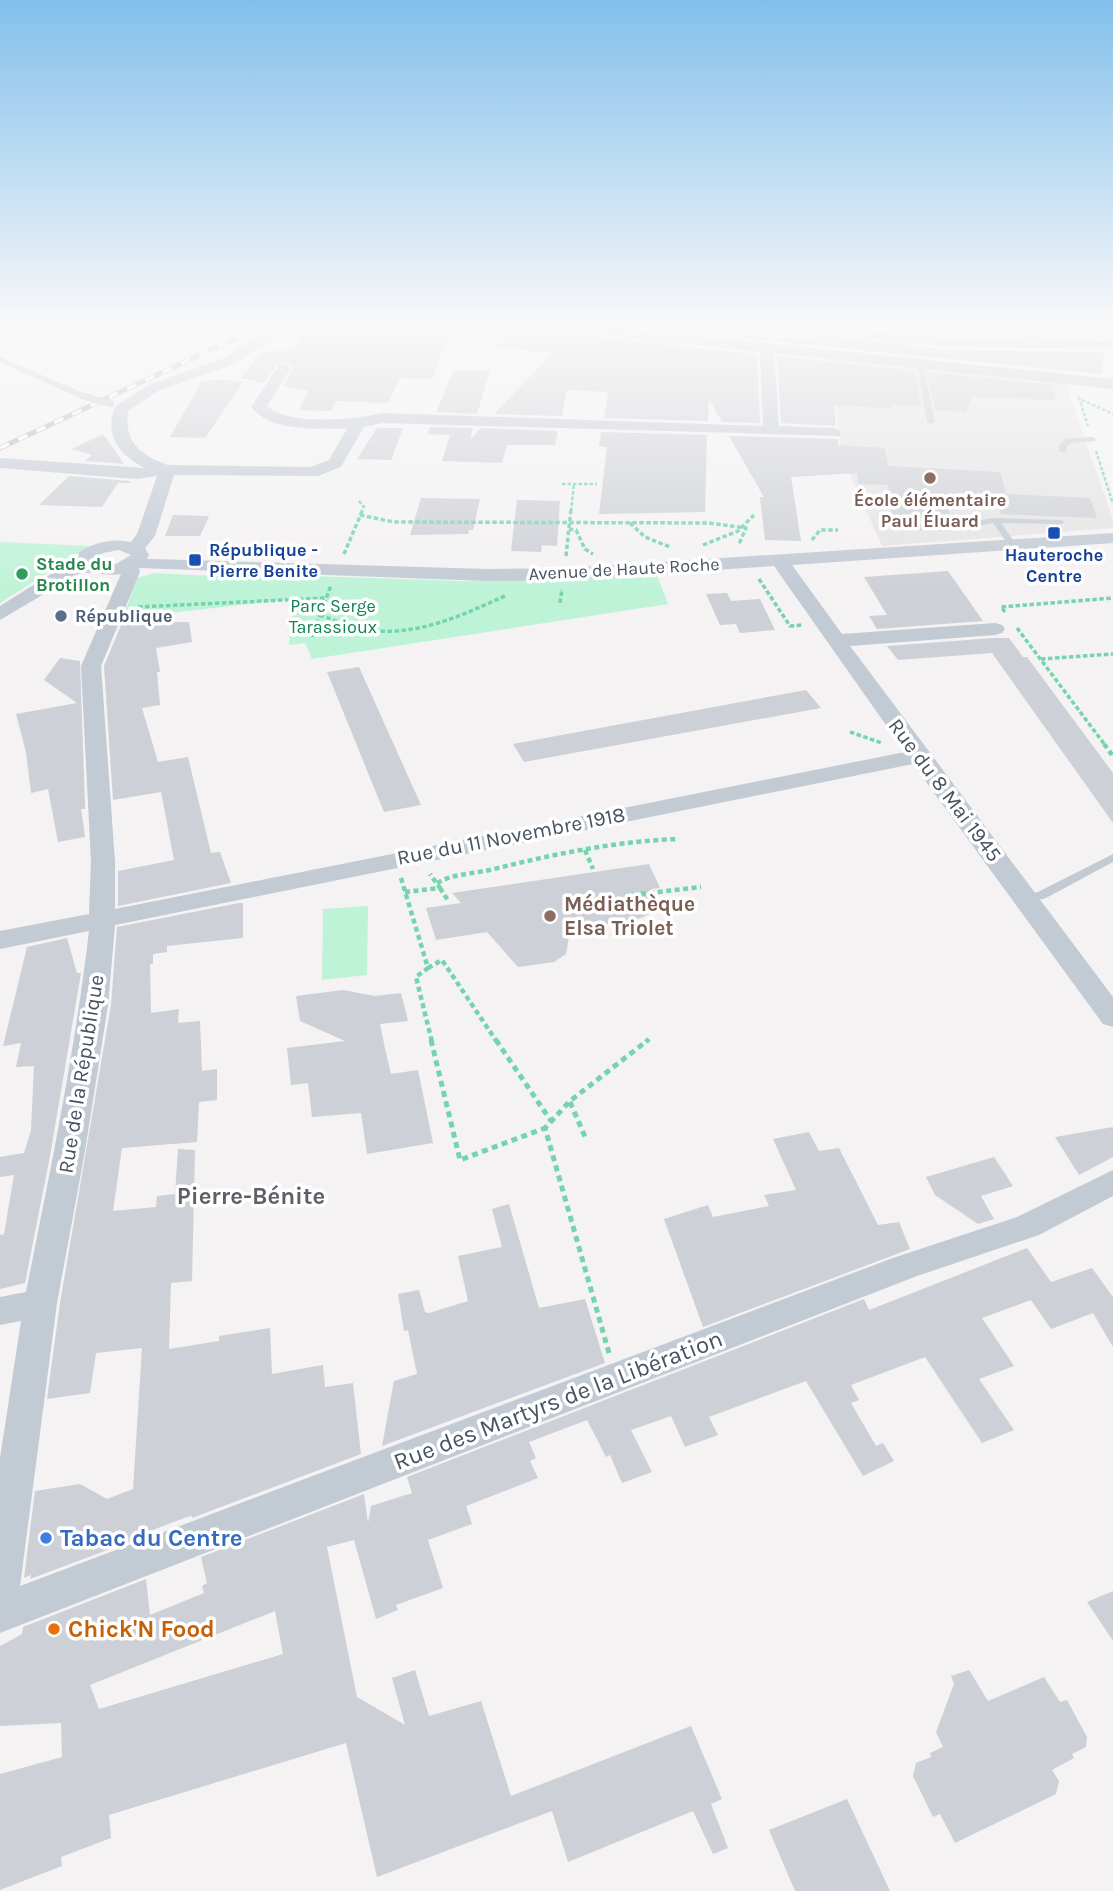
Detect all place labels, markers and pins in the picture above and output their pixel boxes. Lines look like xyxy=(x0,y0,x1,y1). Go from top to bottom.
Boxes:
marker: École élémentaire Paul Éluard xyxy=(922,470,938,486)
place label: École élémentaire Paul Éluard xyxy=(854,488,1006,532)
marker: Hauteroche Centre xyxy=(1046,525,1062,541)
place label: République - Pierre Benite xyxy=(209,539,318,582)
place label: Hauteroche Centre xyxy=(1005,544,1103,587)
marker: République - Pierre Benite xyxy=(187,552,203,568)
place label: Stade du Brotillon xyxy=(36,553,113,596)
marker: Stade du Brotillon xyxy=(14,566,30,582)
place label: République xyxy=(75,605,173,627)
marker: République xyxy=(53,608,69,624)
place label: Médiathèque Elsa Triolet xyxy=(564,892,695,940)
marker: Médiathèque Elsa Triolet xyxy=(542,908,558,924)
place label: Tabac du Centre xyxy=(60,1524,242,1552)
marker: Tabac du Centre xyxy=(38,1530,54,1546)
place label: Chick'N Food xyxy=(68,1615,215,1643)
marker: Chick'N Food xyxy=(46,1621,62,1637)

